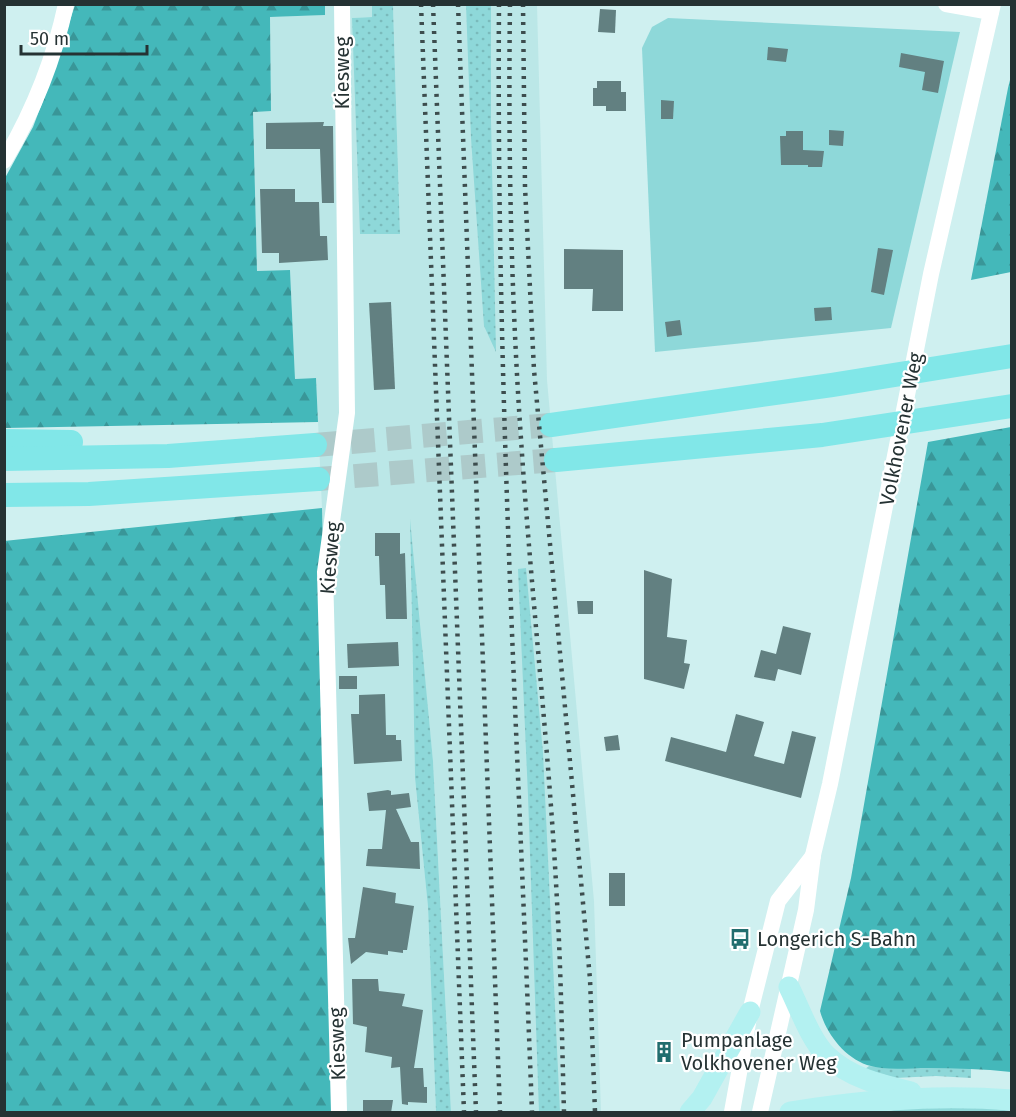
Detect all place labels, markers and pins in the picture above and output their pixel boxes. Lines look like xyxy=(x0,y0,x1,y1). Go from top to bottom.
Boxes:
bus stop icon: Longerich S-Bahn xyxy=(728,927,752,951)
place label: Longerich S-Bahn xyxy=(757,927,916,951)
place label: Pumpanlage Volkhovener Weg xyxy=(681,1028,837,1075)
building icon: Pumpanlage Volkhovener Weg xyxy=(652,1040,676,1064)

